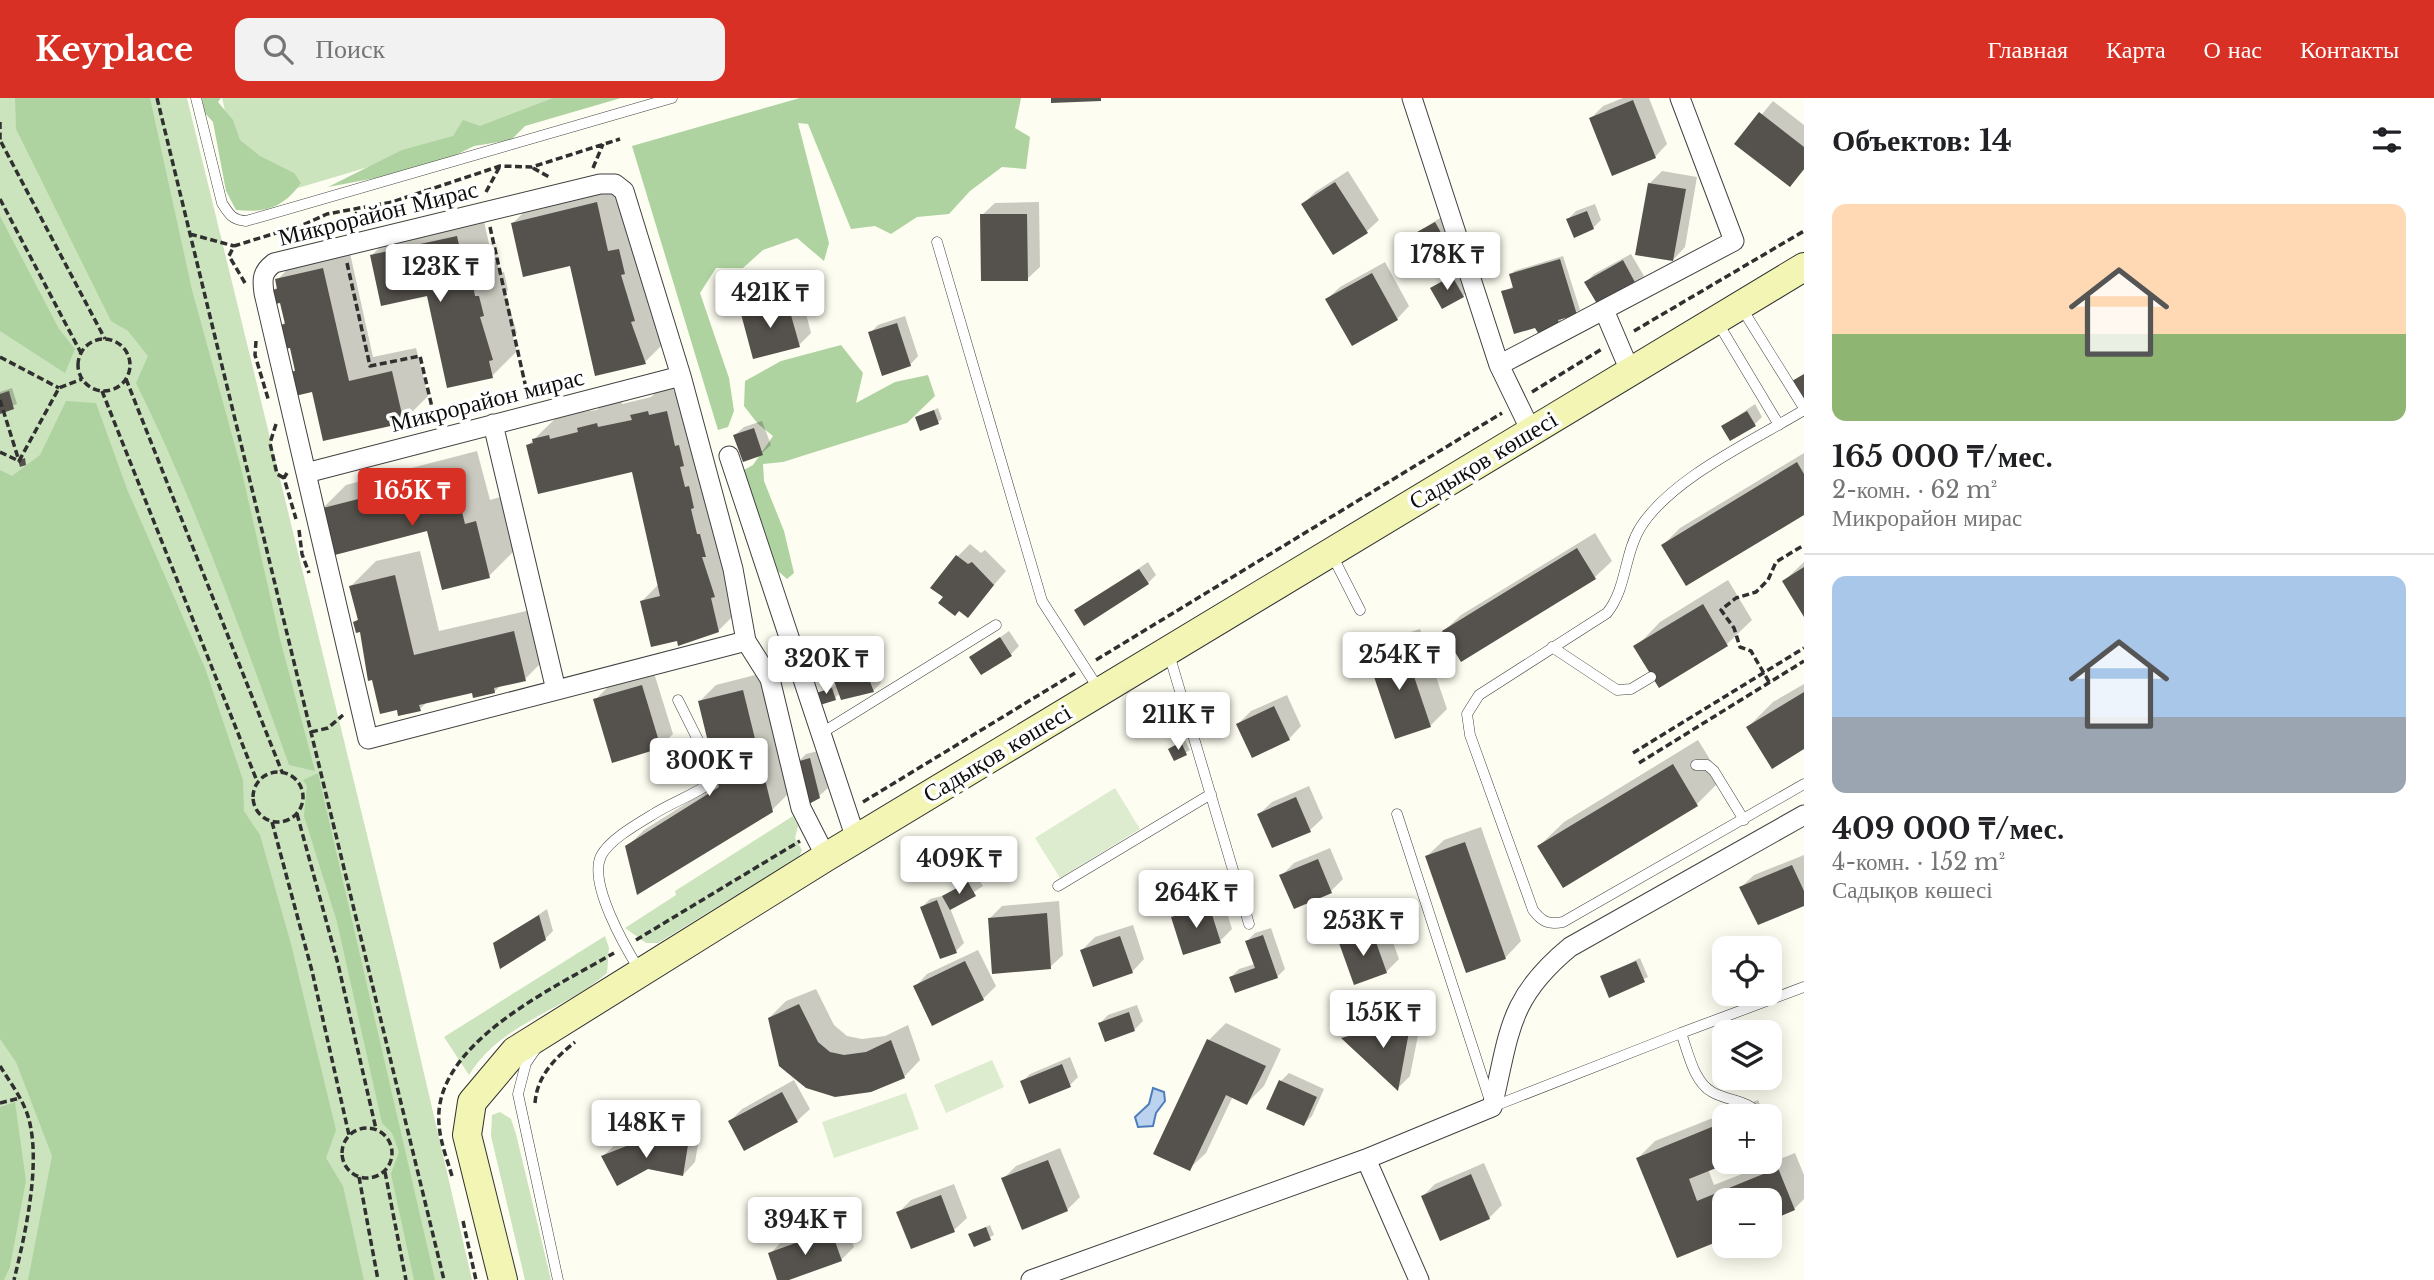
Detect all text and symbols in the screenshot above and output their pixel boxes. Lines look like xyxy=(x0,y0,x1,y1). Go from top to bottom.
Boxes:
search box xyxy=(235,18,725,81)
text: Keyplace xyxy=(35,29,193,70)
icon: search xyxy=(259,30,297,68)
text: Поиск xyxy=(315,33,385,65)
text: Главная xyxy=(1988,35,2068,64)
text: Карта xyxy=(2106,35,2166,64)
text: О нас xyxy=(2204,35,2262,64)
text: Контакты xyxy=(2300,35,2399,64)
icon: filters xyxy=(2368,121,2406,159)
text: Объектов: 14 xyxy=(1832,122,2012,159)
street label: Микрорайон Мирас xyxy=(275,174,481,252)
pin: 178K ₸ xyxy=(1390,232,1504,292)
text: 178K ₸ xyxy=(1410,241,1484,269)
pin: 123K ₸ xyxy=(383,244,497,304)
icon: home xyxy=(2056,249,2182,375)
text: 123K ₸ xyxy=(402,253,478,281)
pin: 421K ₸ xyxy=(713,271,827,330)
text: 421K ₸ xyxy=(731,279,809,307)
street label: Микрорайон мирас xyxy=(387,362,587,438)
street label: Садықов көшесі xyxy=(1404,404,1563,516)
text: 165 000 ₸/мес. xyxy=(1832,438,2053,475)
pin: 165K ₸ xyxy=(355,468,469,528)
text: 2-комн. · 62 m² xyxy=(1832,476,1997,504)
text: 165K ₸ xyxy=(374,477,450,505)
text: Микрорайон мирас xyxy=(1832,504,2022,532)
icon: home xyxy=(2056,621,2182,747)
pin: 254K ₸ xyxy=(1342,632,1456,692)
pin: 320K ₸ xyxy=(769,636,883,696)
text: 254K ₸ xyxy=(1359,641,1439,669)
text: 320K ₸ xyxy=(784,645,868,673)
pin: 211K ₸ xyxy=(1121,692,1235,752)
street label: Садықов көшесі xyxy=(918,697,1077,809)
text: 211K ₸ xyxy=(1142,701,1214,729)
pin: 300K ₸ xyxy=(652,738,766,798)
text: 300K ₸ xyxy=(666,747,752,775)
text: 409 000 ₸/мес. xyxy=(1832,810,2065,847)
pin: 409K ₸ xyxy=(902,836,1016,896)
text: 409K ₸ xyxy=(916,845,1002,873)
text: 4-комн. · 152 m² xyxy=(1832,848,2005,876)
pin: 264K ₸ xyxy=(1139,870,1253,930)
text: Садықов көшесі xyxy=(1832,876,1993,904)
text: 264K ₸ xyxy=(1155,879,1237,907)
pin: 253K ₸ xyxy=(1306,898,1420,958)
text: 253K ₸ xyxy=(1323,907,1403,935)
map controls xyxy=(1712,936,1782,1258)
button: locate xyxy=(1712,936,1782,1006)
pin: 155K ₸ xyxy=(1326,990,1440,1050)
text: 155K ₸ xyxy=(1346,999,1420,1027)
button: layers xyxy=(1712,1020,1782,1090)
pin: 148K ₸ xyxy=(589,1100,703,1160)
button: + xyxy=(1712,1104,1782,1174)
text: 148K ₸ xyxy=(608,1109,684,1137)
button: − xyxy=(1712,1188,1782,1258)
pin: 394K ₸ xyxy=(748,1198,862,1257)
text: 394K ₸ xyxy=(764,1206,846,1234)

